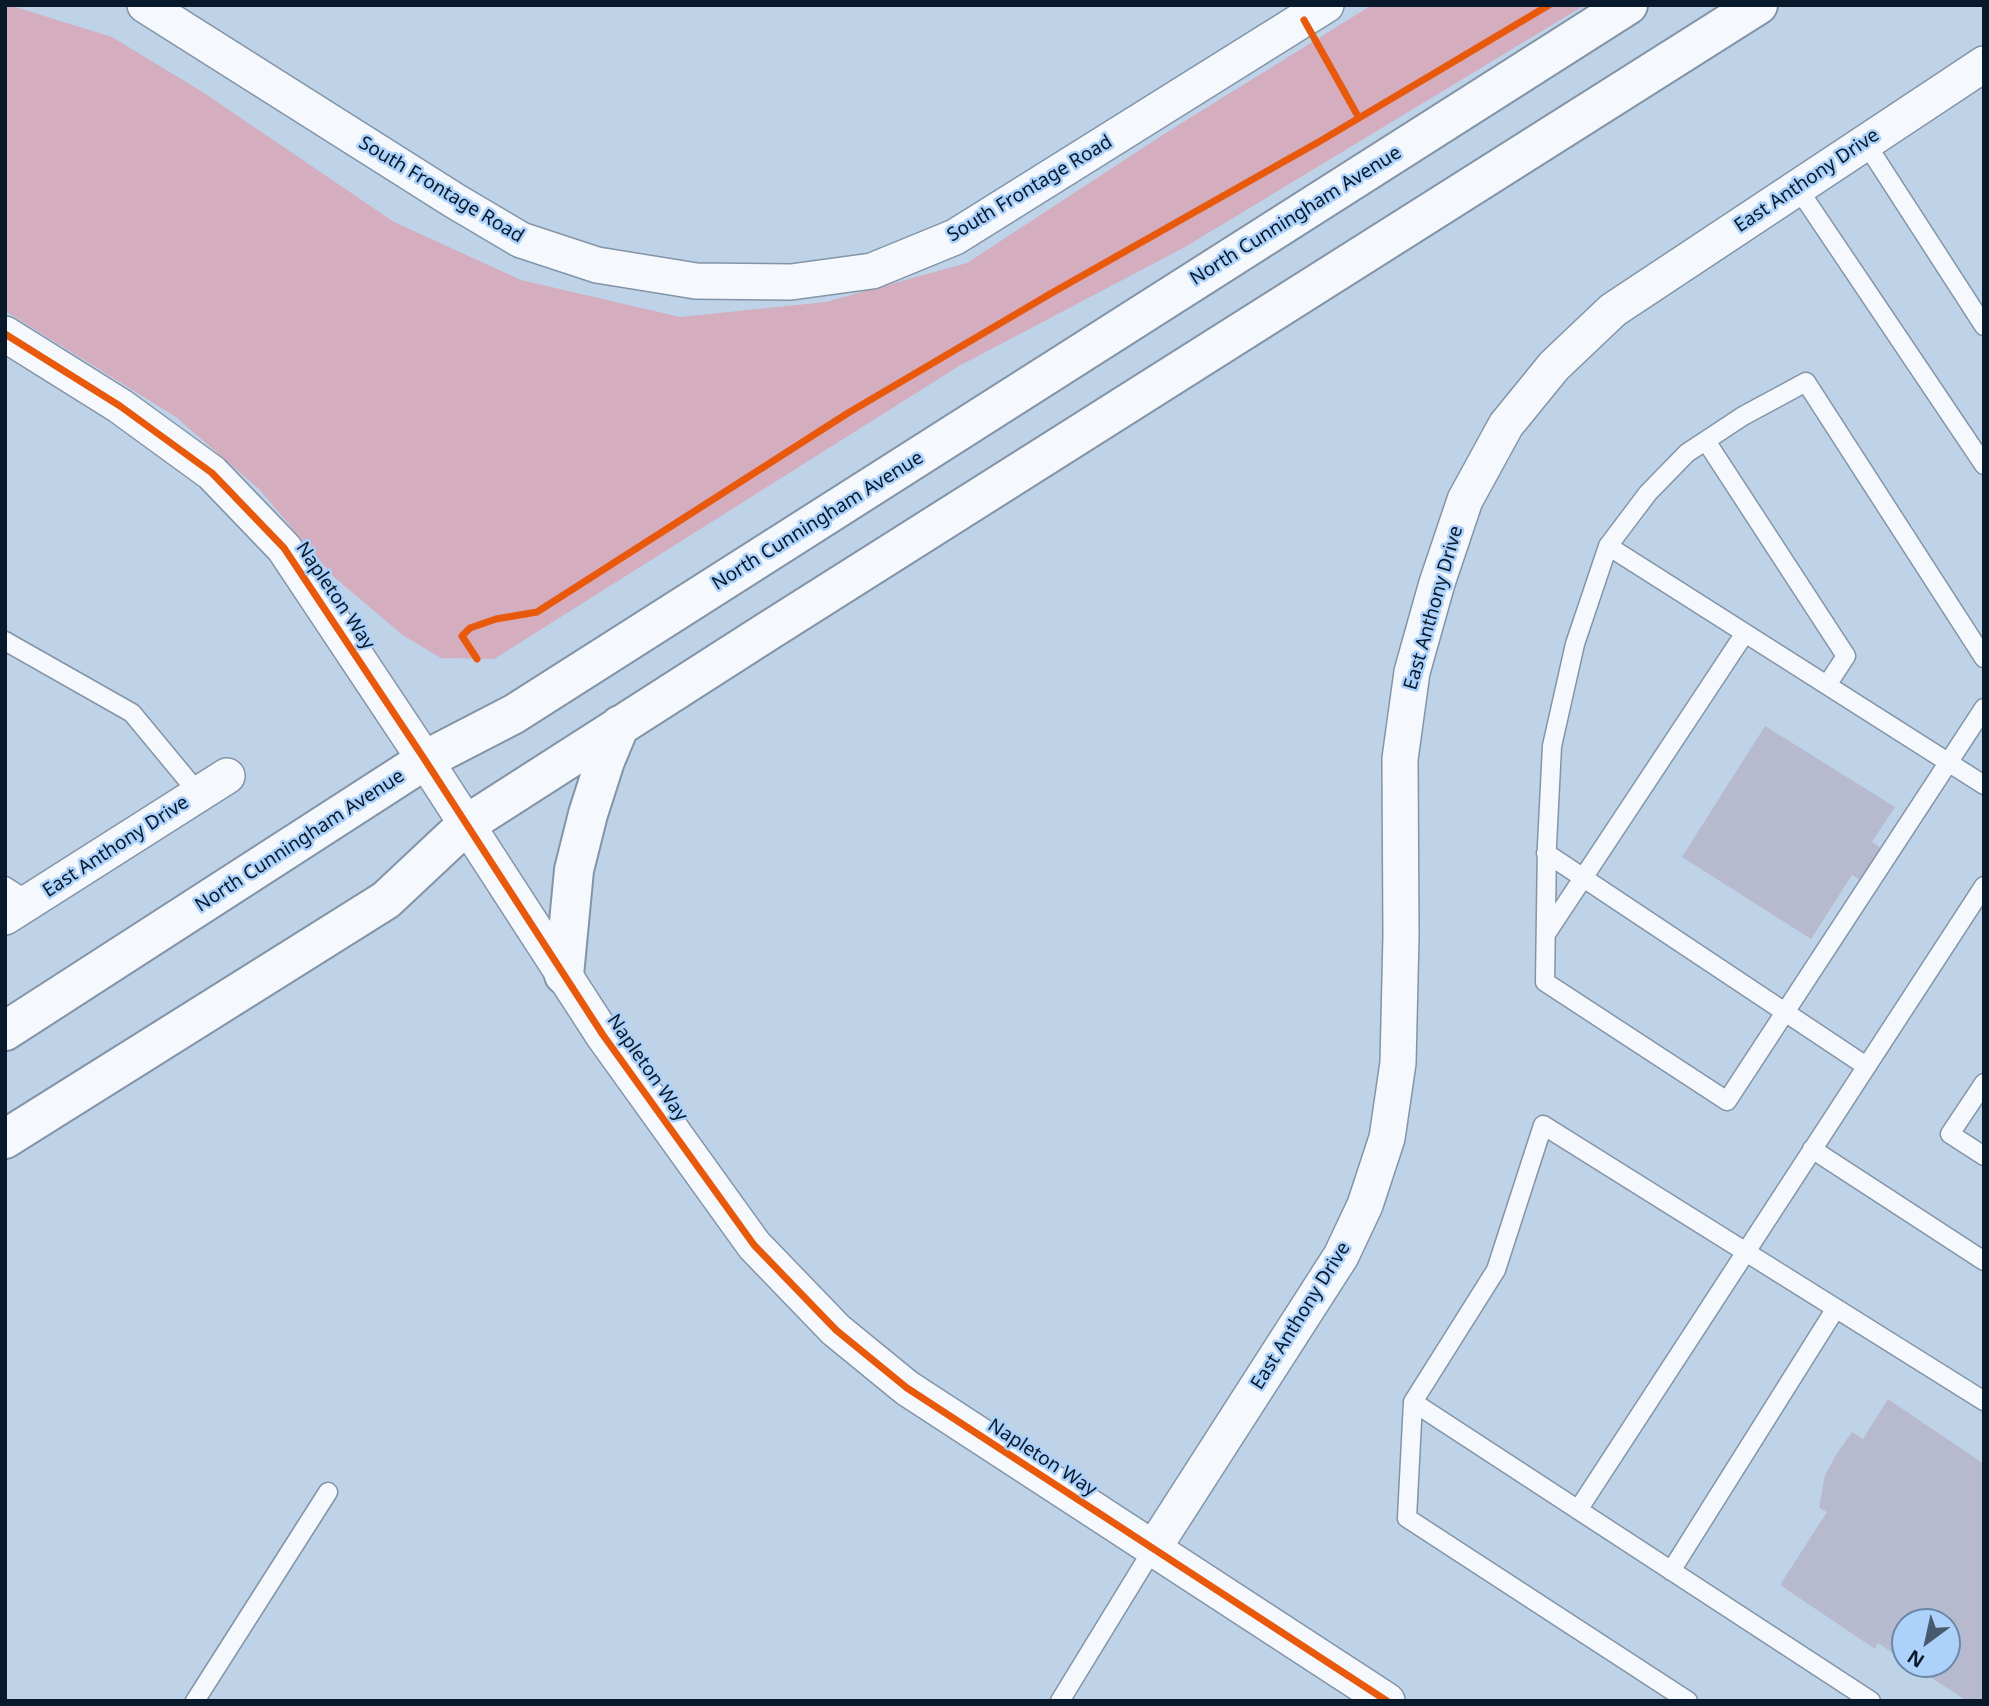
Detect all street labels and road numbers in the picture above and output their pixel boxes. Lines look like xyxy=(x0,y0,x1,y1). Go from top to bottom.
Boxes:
street label: East Anthony Drive xyxy=(1730,124,1884,238)
street label: South Frontage Road xyxy=(943,131,1117,247)
street label: South Frontage Road xyxy=(354,132,528,248)
street label: North Cunningham Avenue xyxy=(1186,141,1406,291)
street label: North Cunningham Avenue xyxy=(708,446,928,596)
street label: East Anthony Drive xyxy=(1400,523,1468,693)
street label: Napleton Way xyxy=(291,538,379,654)
street label: North Cunningham Avenue xyxy=(191,765,409,917)
street label: East Anthony Drive xyxy=(39,791,193,903)
street label: Napleton Way xyxy=(602,1010,692,1126)
street label: East Anthony Drive xyxy=(1246,1238,1356,1394)
street label: Napleton Way xyxy=(983,1414,1101,1502)

